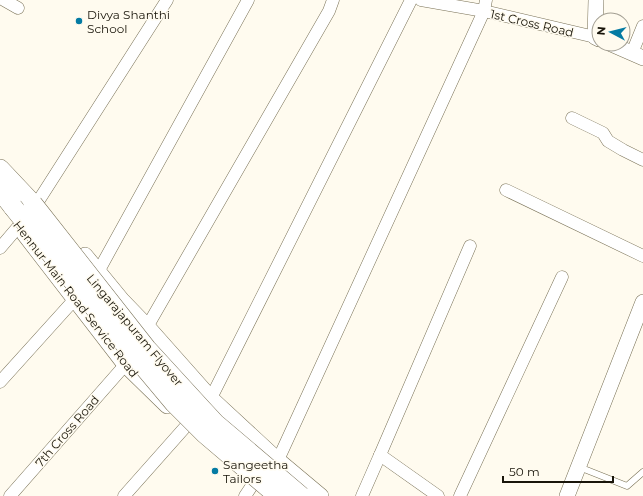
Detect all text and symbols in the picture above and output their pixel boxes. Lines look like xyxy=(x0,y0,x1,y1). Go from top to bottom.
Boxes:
street label: 1st Cross Road xyxy=(489,6,575,40)
place label: Divya Shanthi School xyxy=(87,7,170,36)
north arrow xyxy=(591,12,631,52)
marker: Divya Shanthi School xyxy=(74,16,84,26)
text: N xyxy=(594,26,609,36)
street label: Hennur Main Road Service Road xyxy=(10,218,142,380)
street label: Lingarajapuram Flyover xyxy=(84,271,186,389)
street label: 7th Cross Road xyxy=(32,392,102,470)
place label: Sangeetha Tailors xyxy=(223,457,288,486)
scale bar xyxy=(503,458,613,484)
text: 50 m xyxy=(509,464,540,479)
marker: Sangeetha Tailors xyxy=(210,466,220,476)

